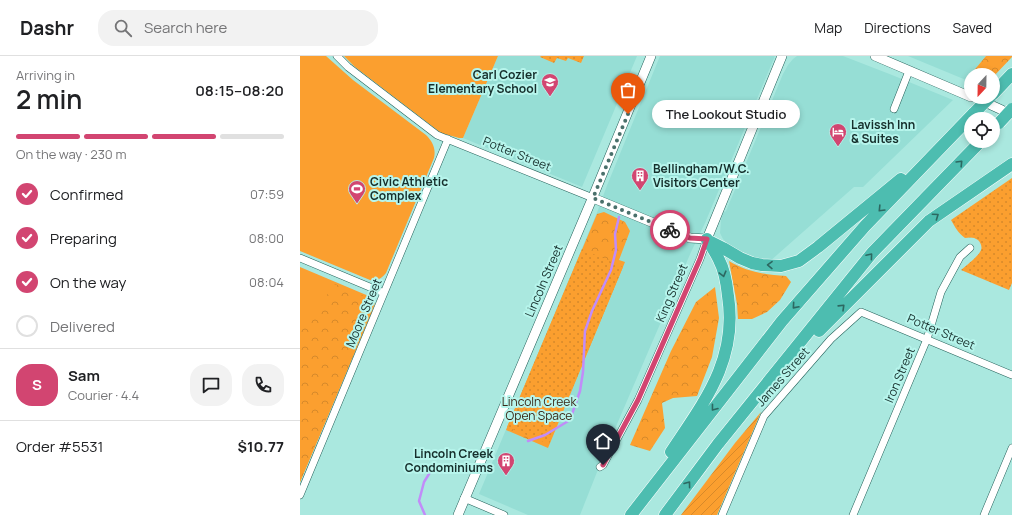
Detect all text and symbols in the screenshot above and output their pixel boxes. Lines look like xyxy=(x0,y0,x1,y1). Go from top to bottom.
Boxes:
search box xyxy=(98,10,378,46)
text: Dashr xyxy=(20,15,74,41)
icon: search xyxy=(112,17,134,39)
text: Search here xyxy=(144,17,227,38)
text: Map xyxy=(814,18,842,37)
text: Directions xyxy=(864,18,931,37)
text: Saved xyxy=(953,18,992,37)
text: Arriving in xyxy=(16,66,75,84)
place label: Carl Cozier Elementary School xyxy=(428,66,537,97)
north arrow xyxy=(964,68,1000,104)
map controls xyxy=(964,68,1000,148)
school or university icon: Carl Cozier Elementary School xyxy=(540,72,560,97)
pin xyxy=(611,73,645,114)
icon: bag xyxy=(617,79,639,101)
text: 08:15–08:20 xyxy=(195,80,284,101)
text: 2 min xyxy=(16,81,82,117)
callout: The Lookout Studio xyxy=(652,100,800,128)
text: The Lookout Studio xyxy=(666,105,786,123)
button: locate xyxy=(964,112,1000,148)
place label: Lavissh Inn & Suites xyxy=(851,116,915,147)
hotel icon: Lavissh Inn & Suites xyxy=(828,122,848,147)
street label: Potter Street xyxy=(481,132,554,175)
text: On the way · 230 m xyxy=(16,145,126,163)
place label: Bellingham/W.C. Visitors Center xyxy=(653,160,750,191)
one-way arrow xyxy=(955,160,962,167)
building icon: Bellingham/W.C. Visitors Center xyxy=(630,166,650,191)
place label: Civic Athletic Complex xyxy=(370,173,448,204)
sports icon: Civic Athletic Complex xyxy=(347,179,367,204)
icon: check xyxy=(16,183,38,205)
text: Confirmed xyxy=(50,184,123,205)
text: 07:59 xyxy=(250,185,284,203)
one-way arrow xyxy=(878,204,886,212)
courier xyxy=(650,210,690,250)
one-way arrow xyxy=(932,214,939,221)
icon: bike xyxy=(659,219,681,241)
icon: check xyxy=(16,227,38,249)
text: Preparing xyxy=(50,228,117,249)
text: 08:00 xyxy=(249,229,284,247)
street label: Lincoln Street xyxy=(521,242,567,320)
one-way arrow xyxy=(866,254,873,261)
street label: King Street xyxy=(652,261,692,325)
one-way arrow xyxy=(767,261,773,270)
icon: check xyxy=(16,271,38,293)
one-way arrow xyxy=(719,271,727,277)
text: On the way xyxy=(50,272,126,293)
text: 08:04 xyxy=(249,273,284,291)
street label: Moore Street xyxy=(341,276,386,350)
one-way arrow xyxy=(792,302,799,309)
one-way arrow xyxy=(837,304,845,311)
street label: Potter Street xyxy=(905,310,978,354)
text: Delivered xyxy=(50,316,115,337)
street label: James Street xyxy=(752,343,813,410)
street label: Iron Street xyxy=(880,344,919,405)
button: chat xyxy=(190,364,232,406)
button: phone xyxy=(242,364,284,406)
text: Sam xyxy=(68,365,100,386)
text: S xyxy=(32,374,42,395)
text: Courier · 4.4 xyxy=(68,386,139,404)
park label: Lincoln Creek Open Space xyxy=(502,393,577,424)
one-way arrow xyxy=(712,404,719,411)
pin xyxy=(586,424,620,465)
icon: home xyxy=(592,430,614,452)
text: Order #5531 xyxy=(16,436,103,457)
text: $10.77 xyxy=(237,436,284,457)
place label: Lincoln Creek Condominiums xyxy=(405,445,494,476)
building icon: Lincoln Creek Condominiums xyxy=(496,451,516,476)
one-way arrow xyxy=(683,481,690,488)

